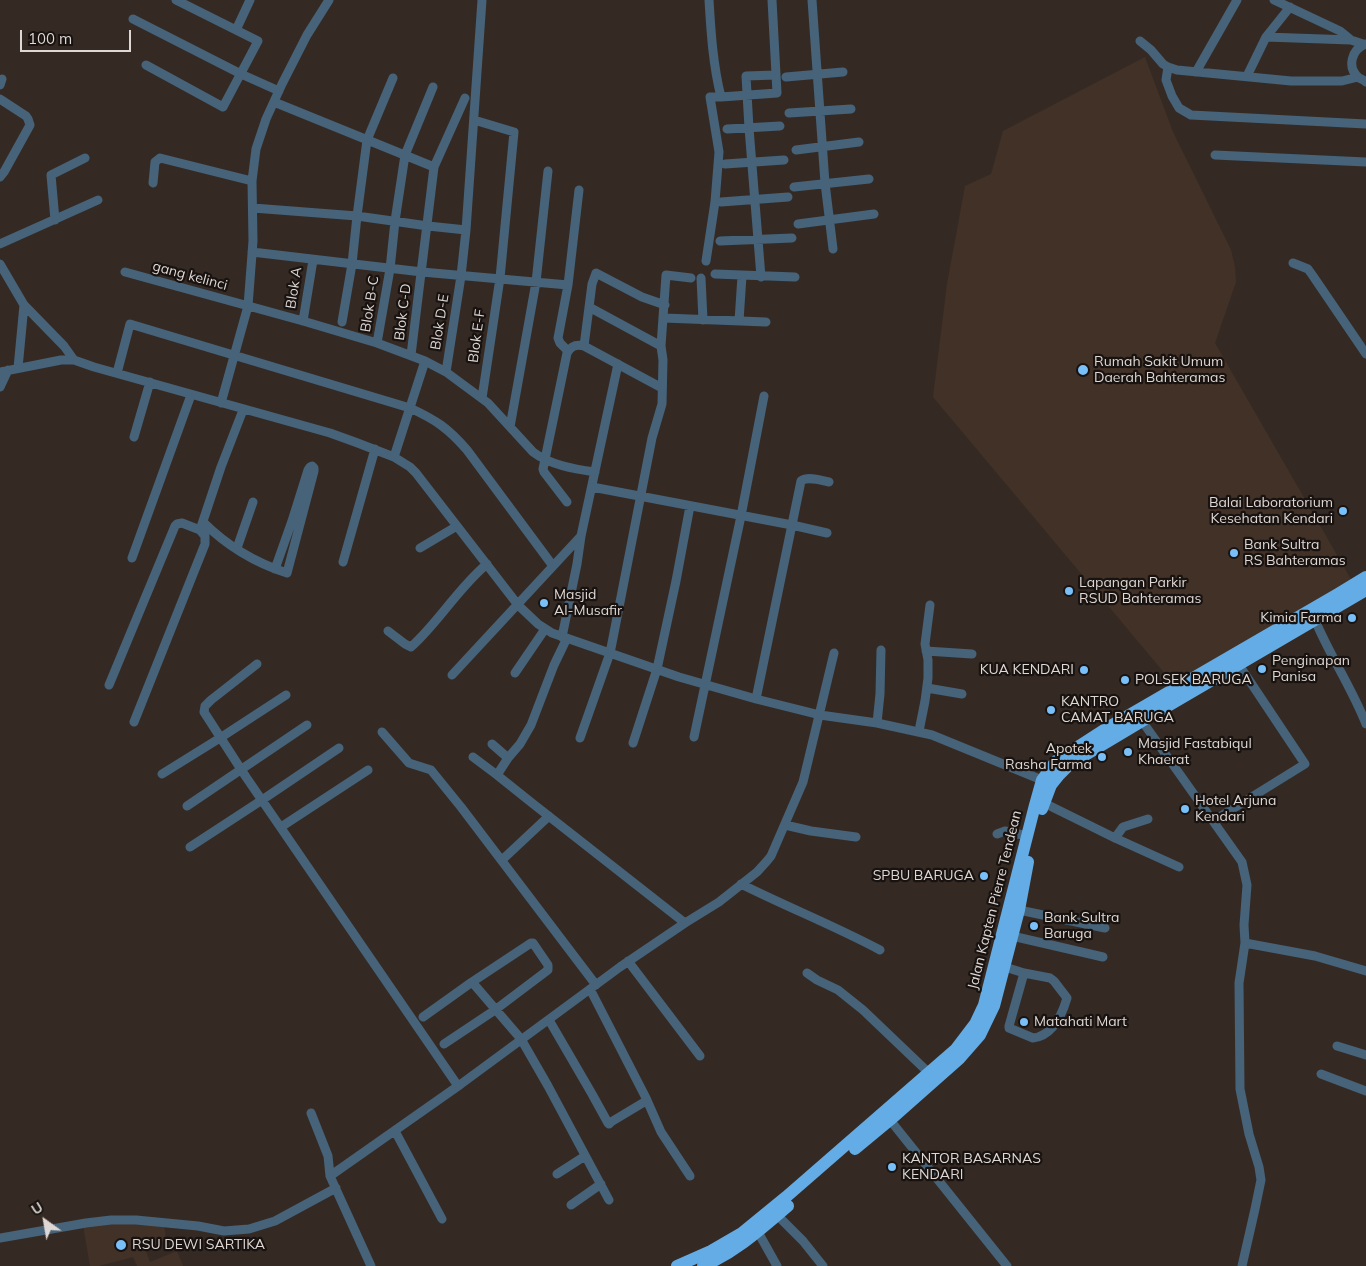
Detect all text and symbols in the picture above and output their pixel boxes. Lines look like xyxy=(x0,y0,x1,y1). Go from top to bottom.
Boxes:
scale bar xyxy=(22,20,134,52)
text: 100 m xyxy=(28,29,72,48)
street label: gang kelinci xyxy=(151,258,229,294)
street label: Blok A xyxy=(282,266,306,310)
street label: Blok B-C xyxy=(357,275,383,333)
street label: Blok C-D xyxy=(391,283,415,341)
street label: Blok D-E xyxy=(427,293,453,351)
street label: Blok E-F xyxy=(465,308,489,364)
place label: Rumah Sakit Umum Daerah Bahteramas xyxy=(1094,354,1225,387)
marker: Rumah Sakit Umum Daerah Bahteramas xyxy=(1076,363,1090,377)
place label: Balai Laboratorium Kesehatan Kendari xyxy=(1209,495,1333,528)
marker: Balai Laboratorium Kesehatan Kendari xyxy=(1337,505,1349,517)
place label: Bank Sultra RS Bahteramas xyxy=(1244,537,1346,570)
marker: Bank Sultra RS Bahteramas xyxy=(1228,547,1240,559)
place label: Lapangan Parkir RSUD Bahteramas xyxy=(1079,575,1201,608)
marker: Lapangan Parkir RSUD Bahteramas xyxy=(1063,585,1075,597)
place label: Masjid Al-Musafir xyxy=(554,587,622,620)
marker: Masjid Al-Musafir xyxy=(538,597,550,609)
place label: Kimia Farma xyxy=(1260,610,1342,626)
marker: Kimia Farma xyxy=(1346,612,1358,624)
place label: Penginapan Panisa xyxy=(1272,653,1350,686)
place label: KUA KENDARI xyxy=(980,662,1074,678)
marker: Penginapan Panisa xyxy=(1256,663,1268,675)
marker: KUA KENDARI xyxy=(1078,664,1090,676)
place label: POLSEK BARUGA xyxy=(1135,672,1252,688)
marker: POLSEK BARUGA xyxy=(1119,674,1131,686)
place label: KANTRO CAMAT BARUGA xyxy=(1061,694,1174,726)
marker: KANTRO CAMAT BARUGA xyxy=(1045,704,1057,716)
place label: Masjid Fastabiqul Khaerat xyxy=(1138,736,1252,769)
place label: Apotek Rasha Farma xyxy=(1005,741,1092,774)
marker: Masjid Fastabiqul Khaerat xyxy=(1122,746,1134,758)
marker: Apotek Rasha Farma xyxy=(1096,751,1108,763)
place label: Hotel Arjuna Kendari xyxy=(1195,793,1276,826)
marker: Hotel Arjuna Kendari xyxy=(1179,803,1191,815)
street label: Jalan Kapten Pierre Tendean xyxy=(965,809,1025,991)
place label: SPBU BARUGA xyxy=(873,868,974,884)
marker: SPBU BARUGA xyxy=(978,870,990,882)
place label: Bank Sultra Baruga xyxy=(1044,910,1119,942)
marker: Bank Sultra Baruga xyxy=(1028,920,1040,932)
place label: Matahati Mart xyxy=(1034,1014,1127,1030)
marker: Matahati Mart xyxy=(1018,1016,1030,1028)
place label: KANTOR BASARNAS KENDARI xyxy=(902,1151,1041,1184)
marker: KANTOR BASARNAS KENDARI xyxy=(886,1161,898,1173)
north arrow xyxy=(20,1196,70,1246)
text: U xyxy=(28,1198,46,1219)
place label: RSU DEWI SARTIKA xyxy=(132,1237,265,1253)
marker: RSU DEWI SARTIKA xyxy=(114,1238,128,1252)

